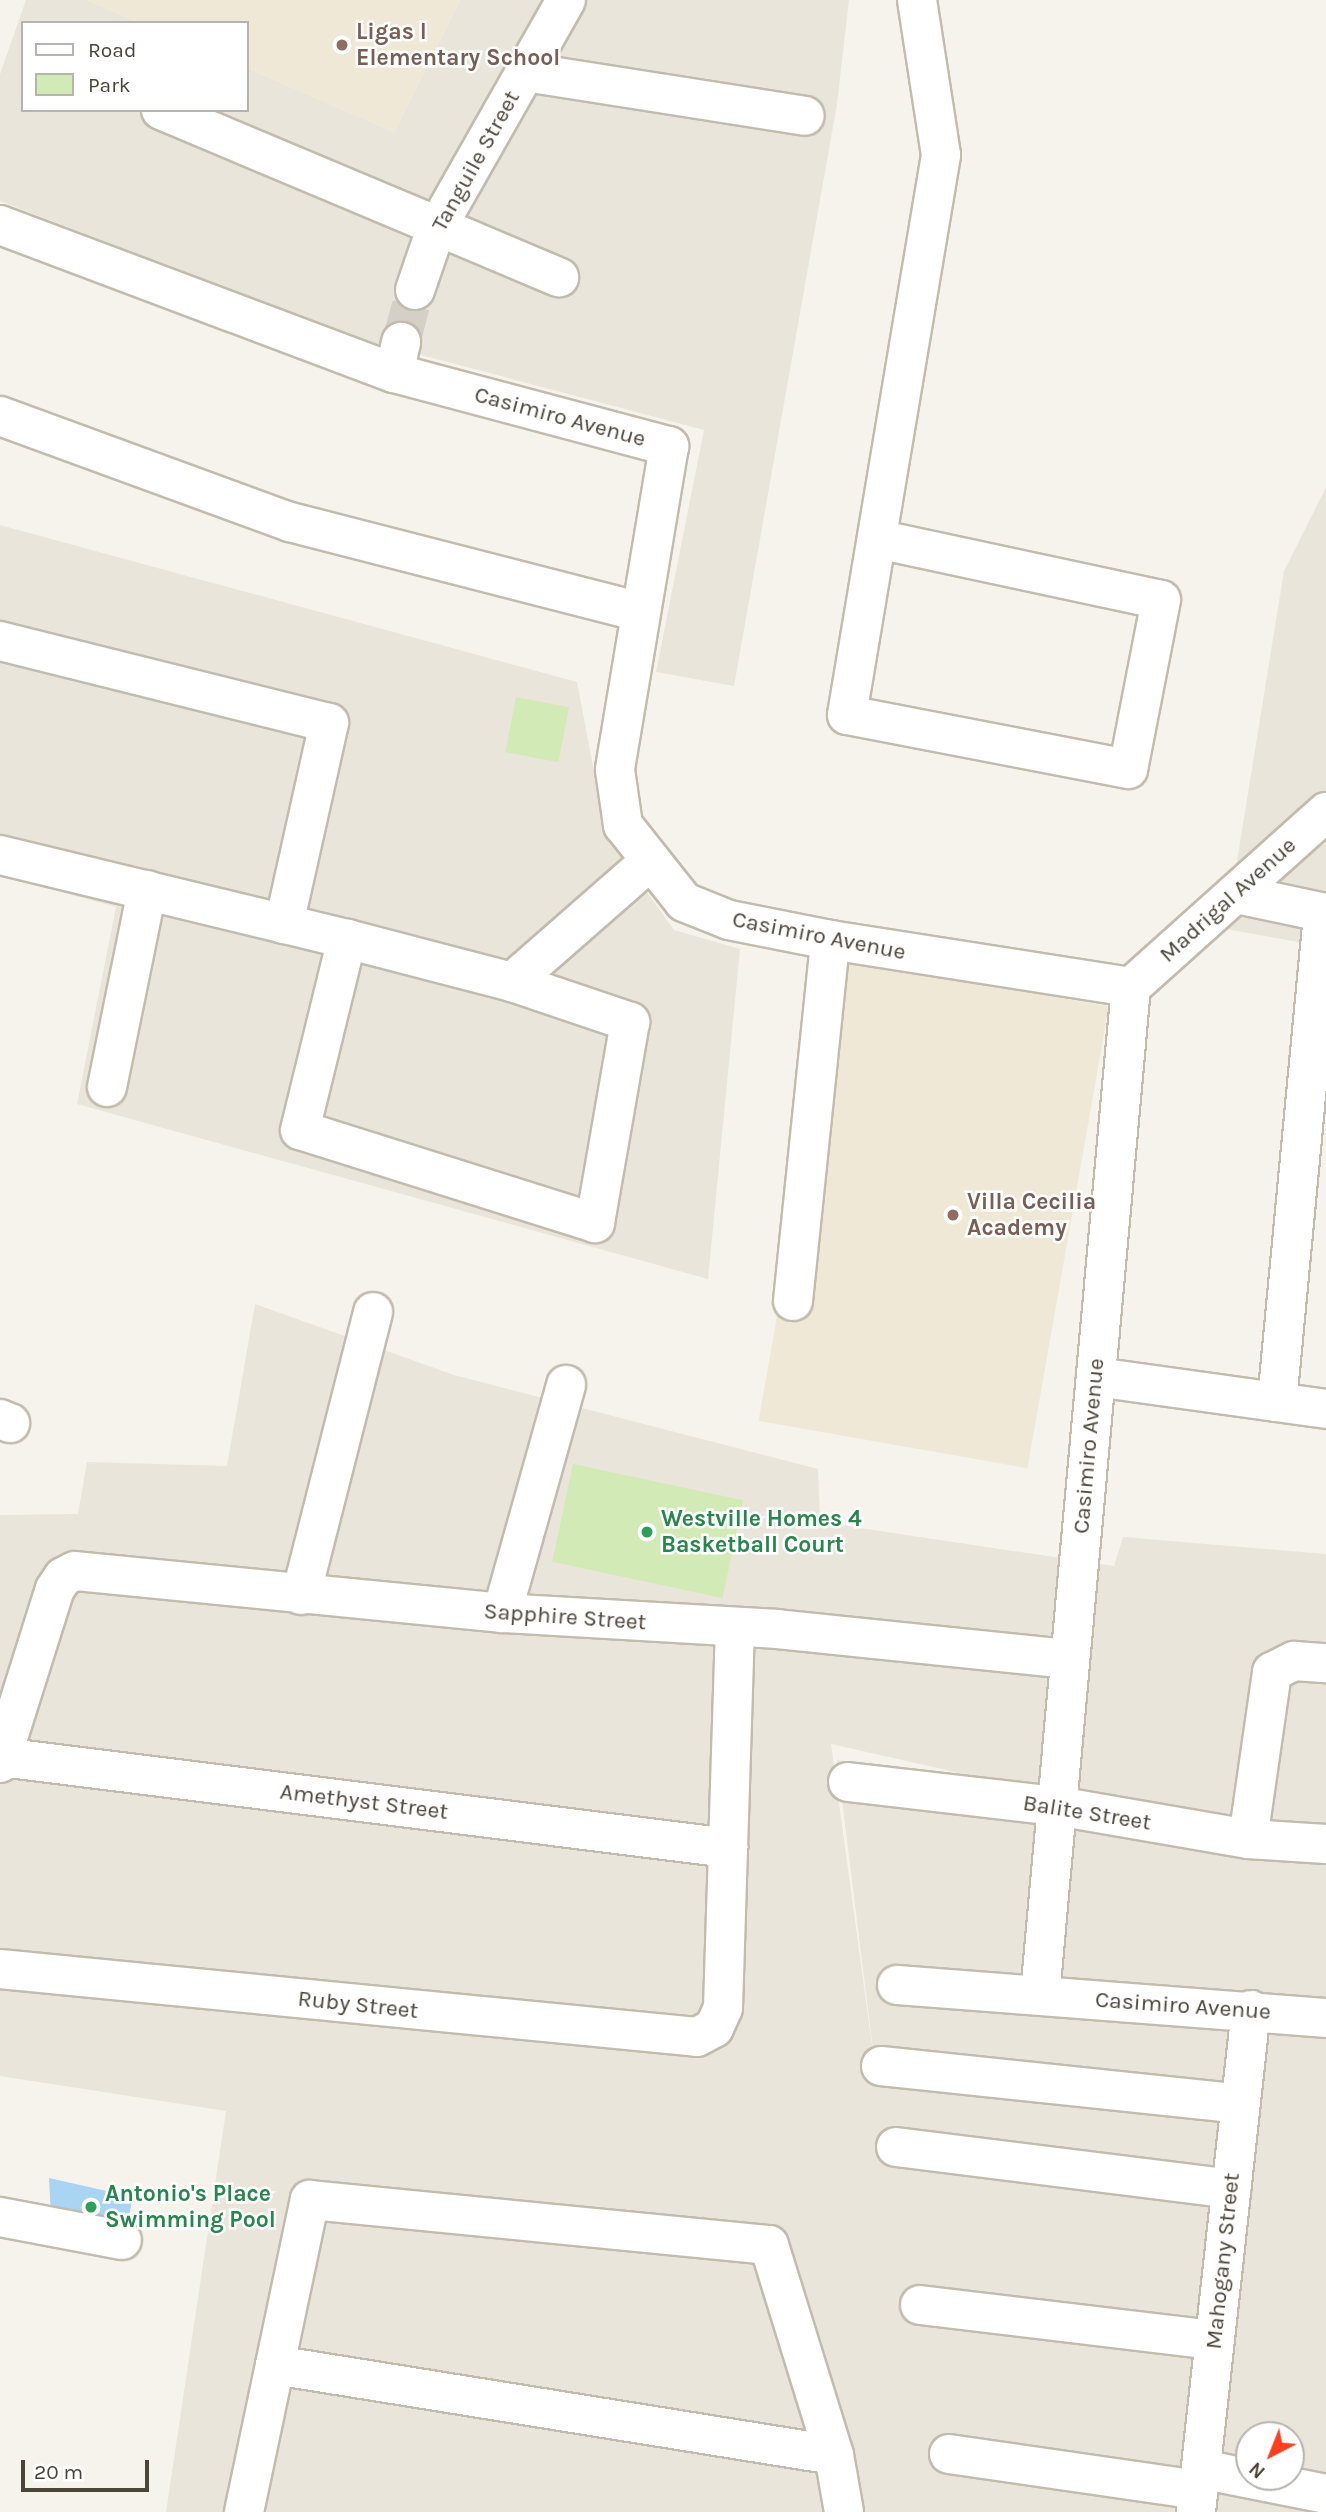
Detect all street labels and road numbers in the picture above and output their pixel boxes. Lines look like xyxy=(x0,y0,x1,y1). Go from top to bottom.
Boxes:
street label: Tanguile Street xyxy=(426,86,526,236)
street label: Casimiro Avenue xyxy=(471,381,649,453)
street label: Madrigal Avenue xyxy=(1154,831,1302,969)
street label: Casimiro Avenue xyxy=(730,906,908,966)
street label: Casimiro Avenue xyxy=(1068,1357,1110,1535)
street label: Sapphire Street xyxy=(483,1598,647,1636)
street label: Amethyst Street xyxy=(278,1778,450,1826)
street label: Balite Street xyxy=(1021,1789,1153,1837)
street label: Ruby Street xyxy=(296,1985,420,2025)
street label: Casimiro Avenue xyxy=(1094,1986,1272,2026)
street label: Mahogany Street xyxy=(1200,2171,1246,2351)

